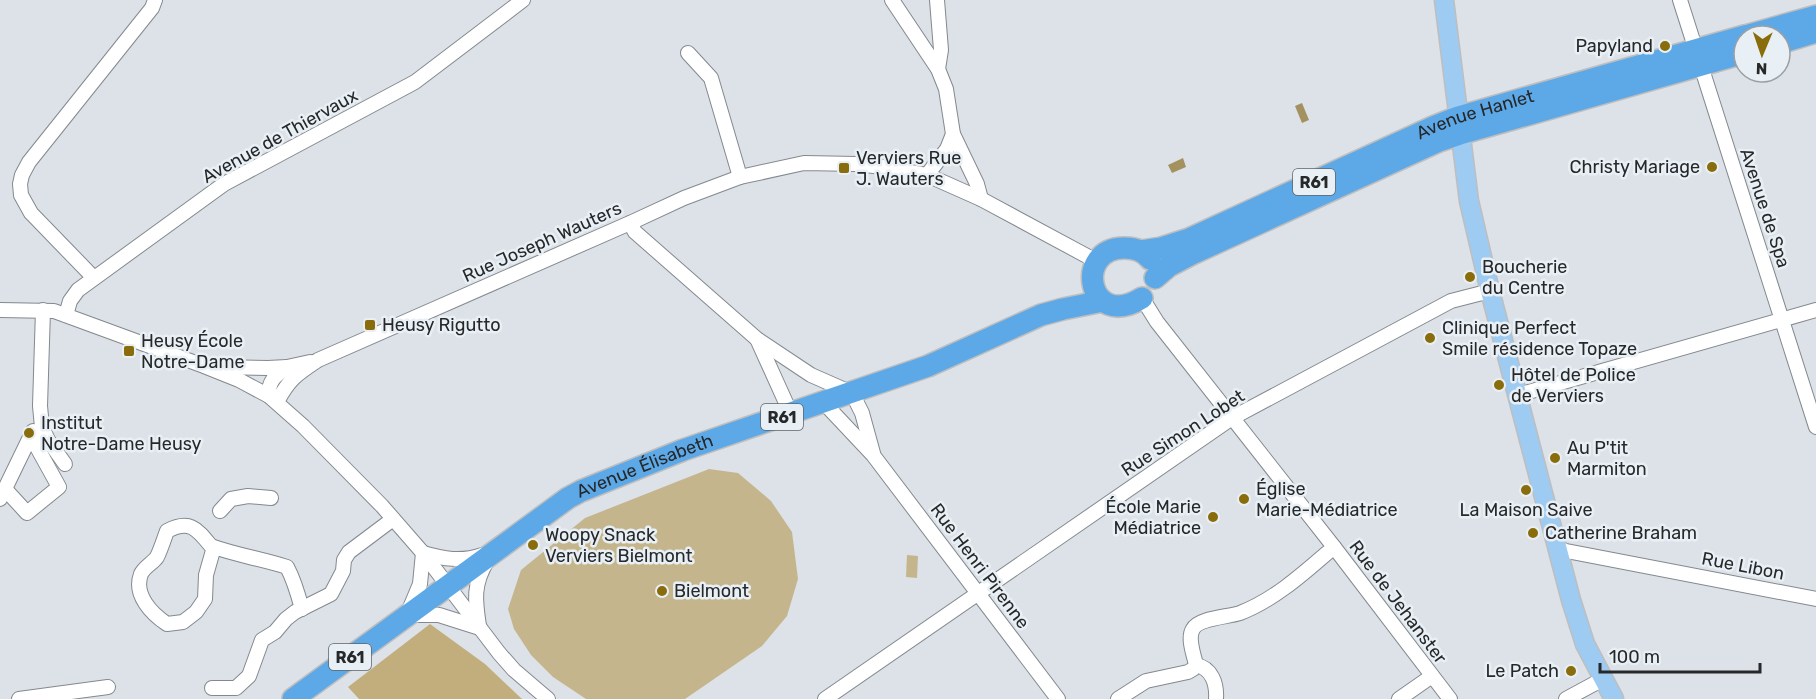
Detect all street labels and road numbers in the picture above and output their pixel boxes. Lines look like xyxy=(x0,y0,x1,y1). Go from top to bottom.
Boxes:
street label: Avenue de Thiervaux xyxy=(198,84,362,188)
street label: Avenue Hanlet xyxy=(1413,85,1536,144)
street label: Avenue de Spa xyxy=(1735,145,1795,271)
road number: R61 xyxy=(1293,169,1335,195)
street label: Rue Joseph Wauters xyxy=(459,197,625,287)
street label: Rue Simon Lobet xyxy=(1117,385,1249,481)
road number: R61 xyxy=(761,404,803,430)
street label: Avenue Élisabeth xyxy=(573,429,716,503)
street label: Rue Henri Pirenne xyxy=(926,499,1034,633)
street label: Rue de Jehanster xyxy=(1344,536,1452,668)
street label: Rue Libon xyxy=(1700,547,1786,585)
road number: R61 xyxy=(329,644,371,670)

